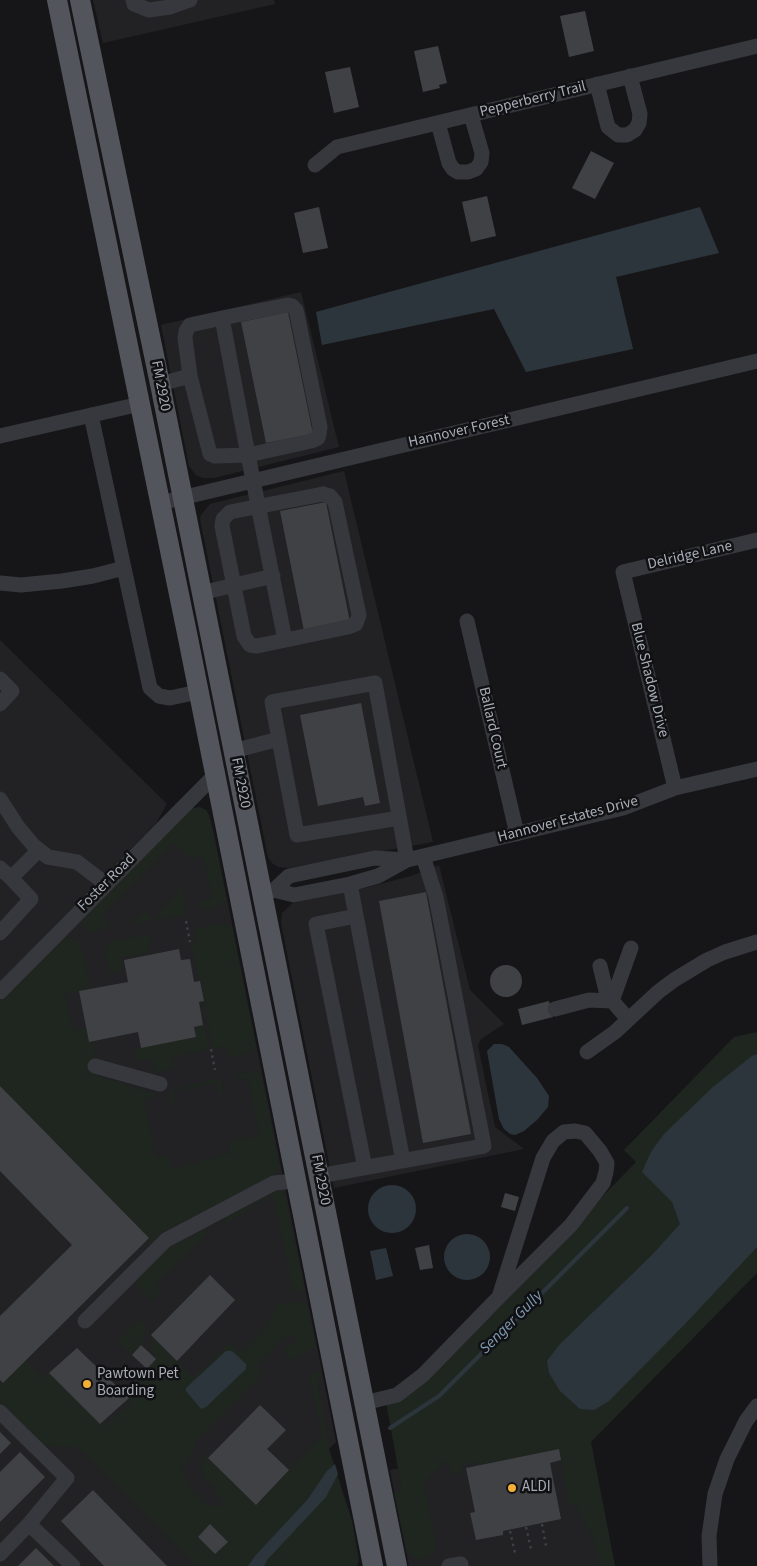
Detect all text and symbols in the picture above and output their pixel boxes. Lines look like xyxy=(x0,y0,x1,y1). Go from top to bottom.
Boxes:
street label: Pepperberry Trail xyxy=(478,78,588,122)
street label: FM 2920 xyxy=(146,359,174,413)
street label: Hannover Forest xyxy=(407,412,511,452)
street label: Delridge Lane xyxy=(646,538,734,574)
street label: Blue Shadow Drive xyxy=(626,621,672,739)
street label: Ballard Court xyxy=(474,685,510,771)
street label: FM 2920 xyxy=(226,756,254,810)
street label: Hannover Estates Drive xyxy=(496,793,640,847)
street label: Foster Road xyxy=(74,850,140,916)
street label: FM 2920 xyxy=(306,1153,334,1207)
water label: Senger Gully xyxy=(476,1287,548,1359)
place label: Pawtown Pet Boarding xyxy=(97,1366,179,1401)
marker: Pawtown Pet Boarding xyxy=(81,1378,93,1390)
place label: ALDI xyxy=(522,1479,551,1497)
marker: ALDI xyxy=(506,1482,518,1494)

